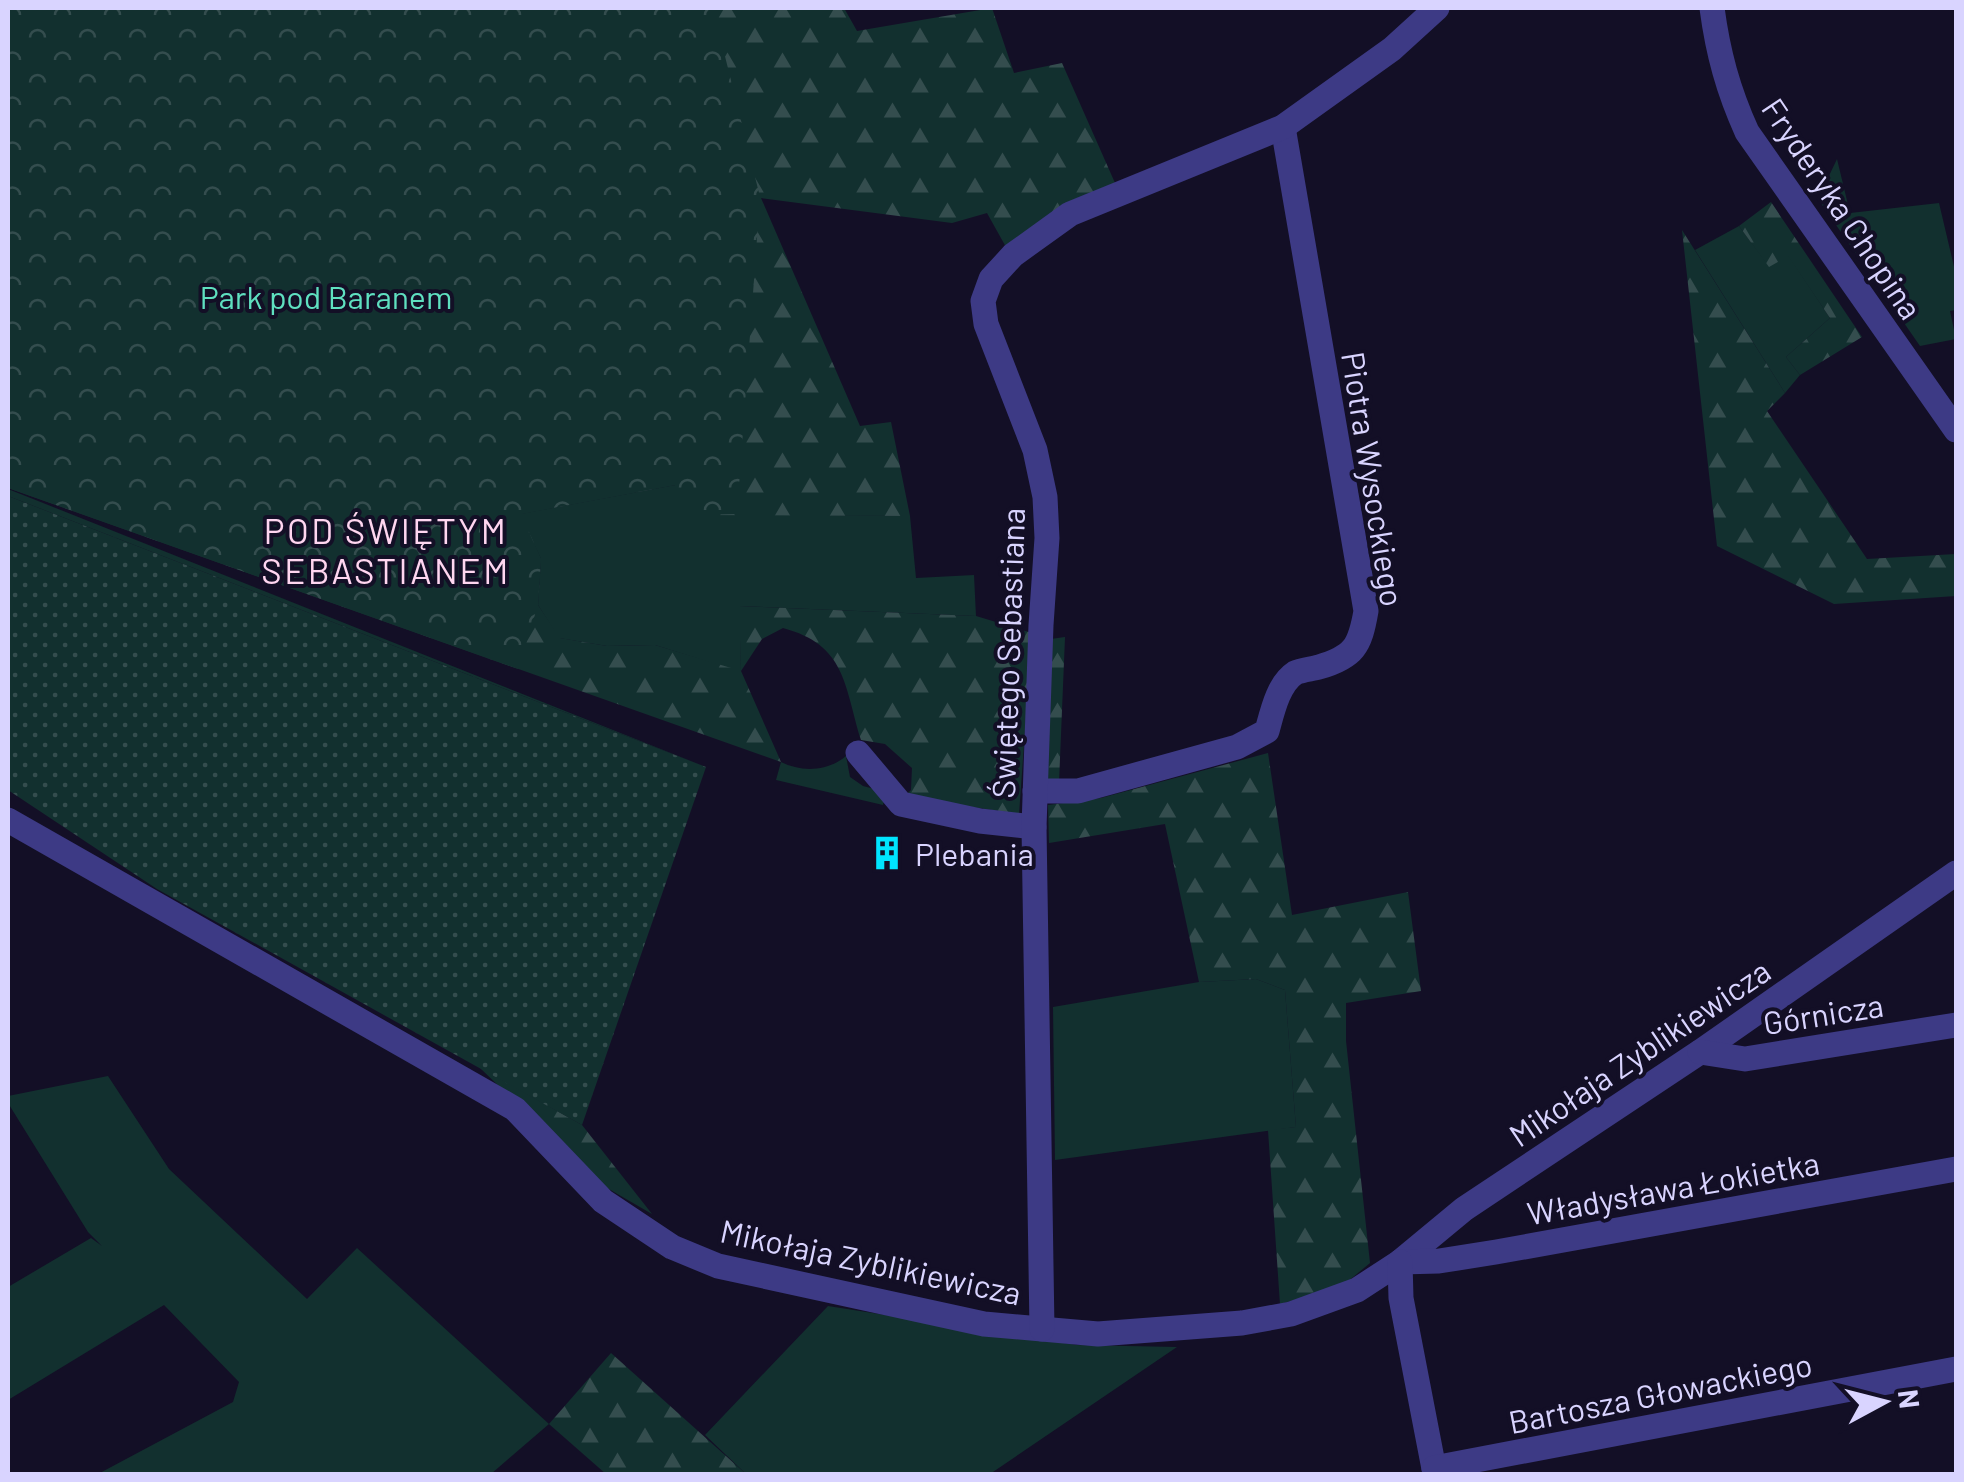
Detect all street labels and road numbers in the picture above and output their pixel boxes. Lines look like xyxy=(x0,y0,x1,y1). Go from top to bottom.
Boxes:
street label: Fryderyka Chopina xyxy=(1755,90,1931,326)
street label: Piotra Wysockiego xyxy=(1335,349,1413,609)
street label: Świętego Sebastiana xyxy=(983,507,1031,799)
street label: Mikołaja Zyblikiewicza xyxy=(1501,951,1777,1153)
street label: Górnicza xyxy=(1760,985,1886,1041)
street label: Władysława Łokietka xyxy=(1524,1143,1822,1231)
street label: Mikołaja Zyblikiewicza xyxy=(717,1211,1025,1311)
street label: Bartosza Głowackiego xyxy=(1505,1344,1815,1440)

